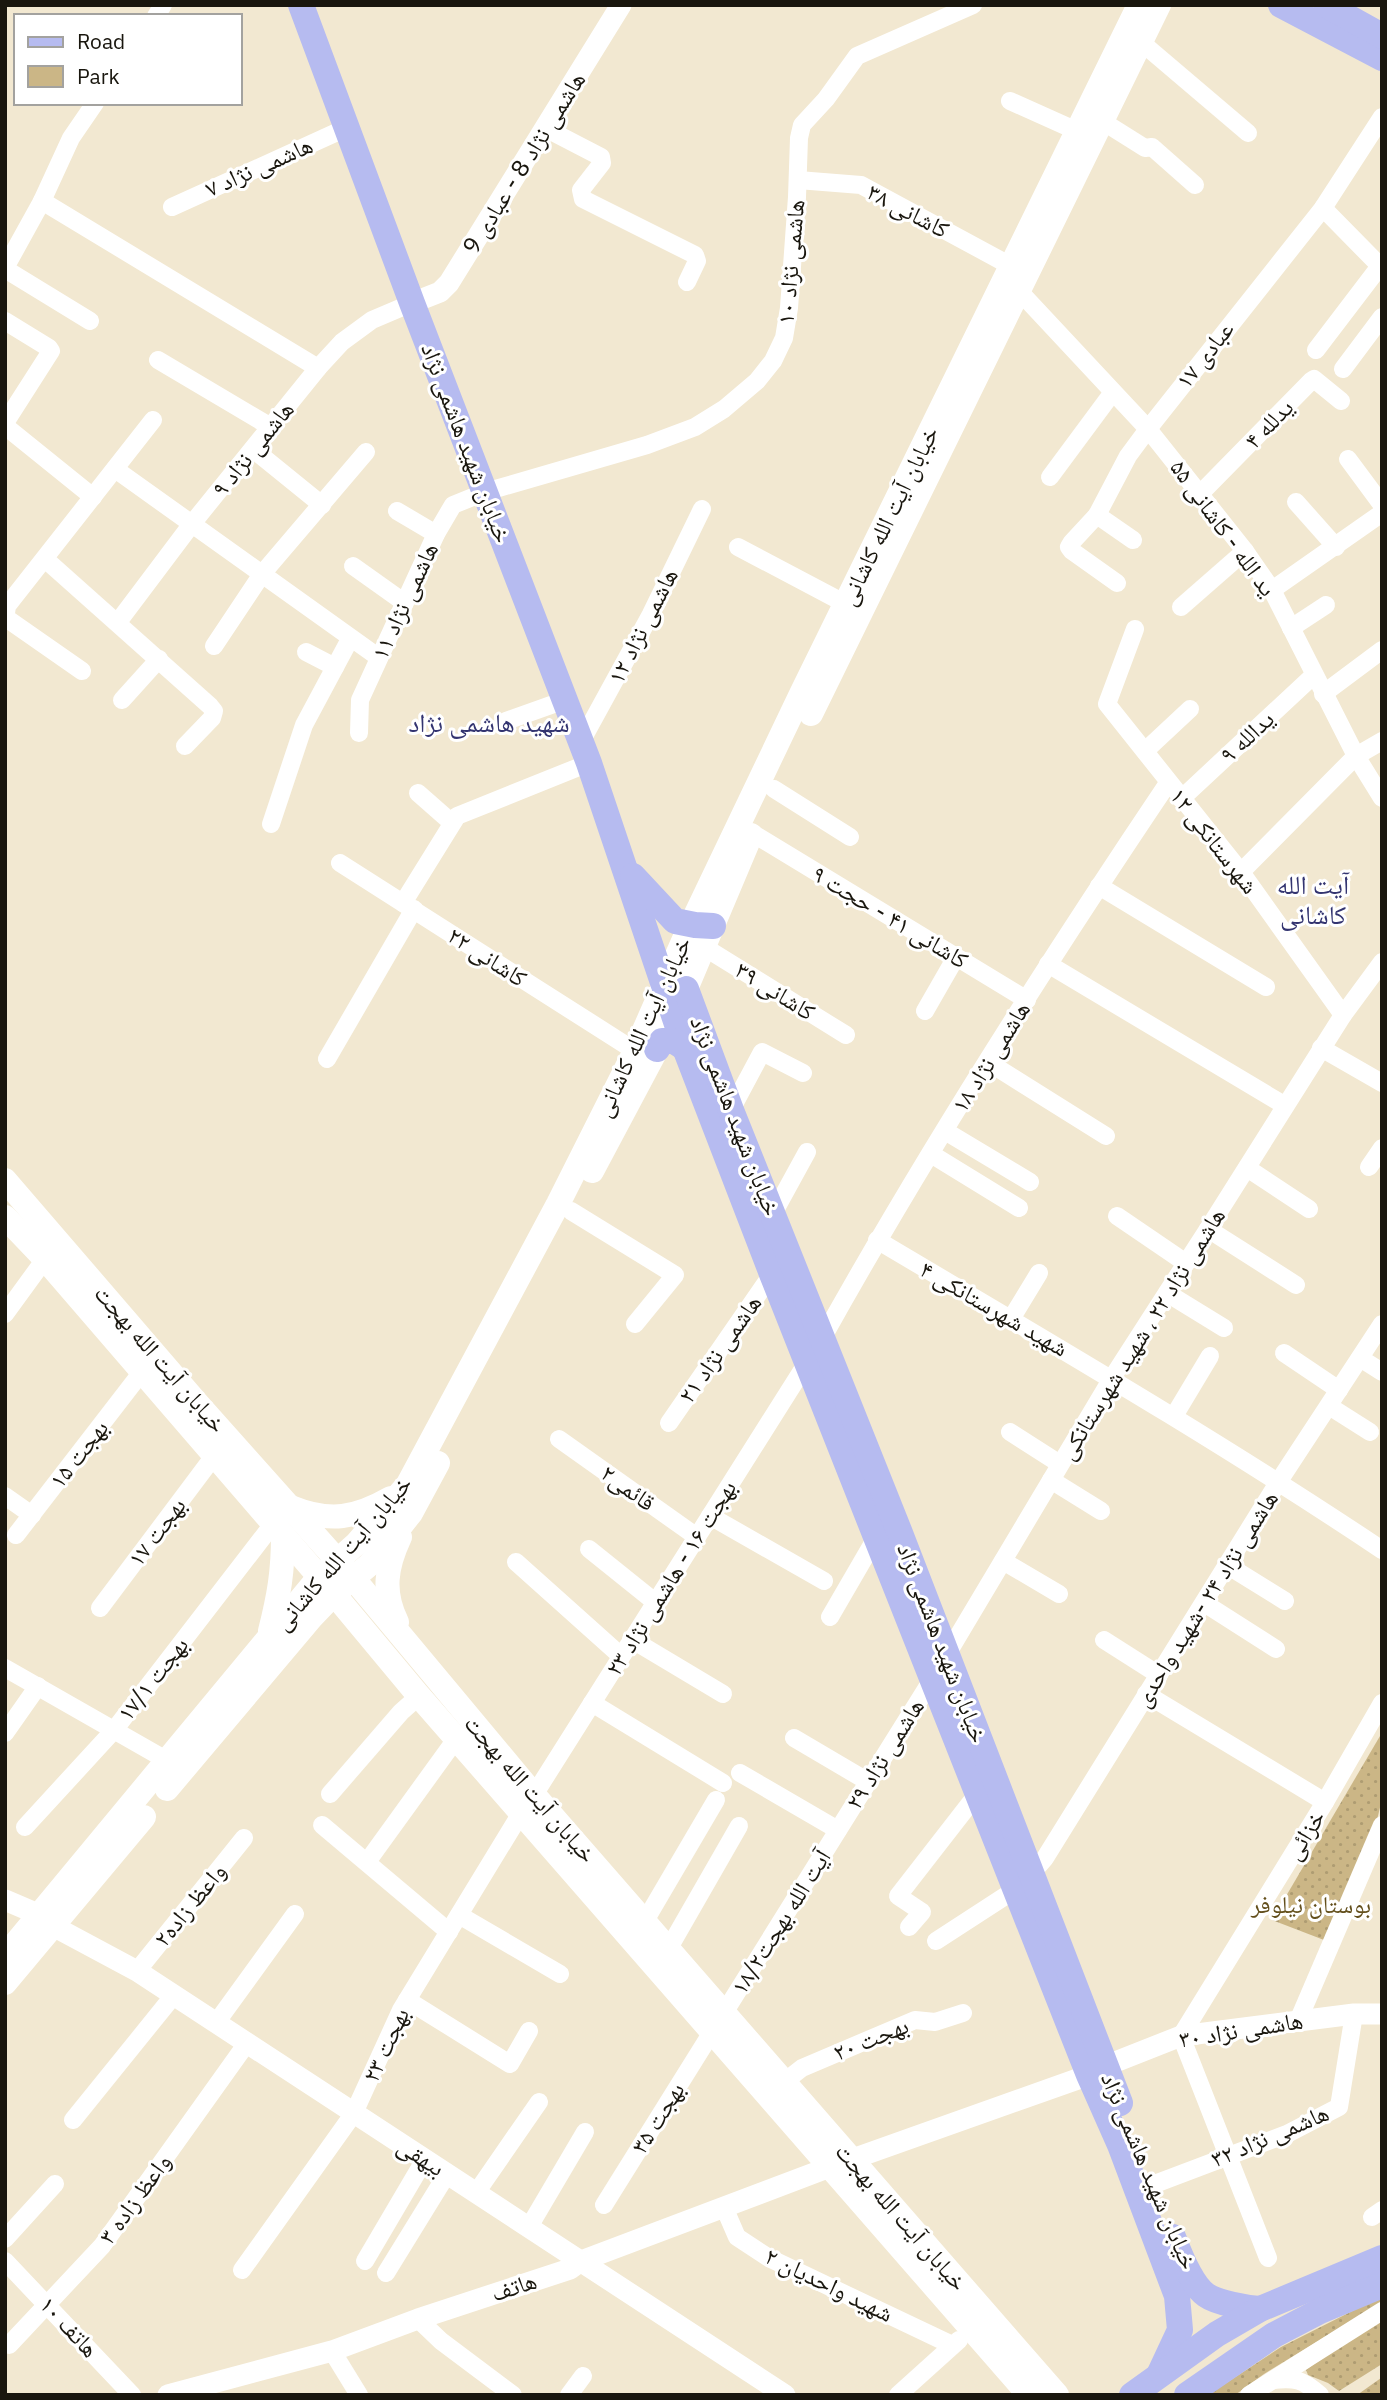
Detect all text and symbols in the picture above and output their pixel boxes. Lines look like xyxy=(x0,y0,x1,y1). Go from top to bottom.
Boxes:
legend xyxy=(14,14,242,105)
text: Road xyxy=(77,27,125,55)
text: Park xyxy=(77,62,120,90)
street label: هاشمی نژاد 8 - عبادی 9 xyxy=(454,65,592,260)
street label: هاشمی نژاد ۷ xyxy=(200,128,317,204)
street label: کاشانی ۳۸ xyxy=(862,175,955,245)
street label: هاشمی نژاد ۱۰ xyxy=(769,198,811,326)
street label: عبادی ۱۷ xyxy=(1168,314,1241,395)
street label: خیابان شهید هاشمی نژاد xyxy=(414,338,520,547)
street label: یدلله ۴ xyxy=(1237,391,1300,455)
street label: هاشمی نژاد ۹ xyxy=(204,394,301,503)
street label: خیابان آیت الله کاشانی xyxy=(831,421,945,611)
street label: ید الله - کاشانی ۵۵ xyxy=(1163,453,1284,602)
street label: هاشمی نژاد ۱۱ xyxy=(363,537,445,664)
street label: هاشمی نژاد ۱۲ xyxy=(599,562,685,689)
street label: یدالله ۹ xyxy=(1212,703,1280,770)
district label: شهید هاشمی نژاد xyxy=(408,705,570,739)
street label: شهرستانکی ۱۲ xyxy=(1163,781,1266,900)
street label: کاشانی ۴۱ - حجت ۹ xyxy=(807,857,974,975)
district label: آیت الله کاشانی xyxy=(1277,867,1351,931)
street label: کاشانی ۲۲ xyxy=(442,919,533,994)
street label: خیابان آیت الله کاشانی xyxy=(586,931,698,1122)
street label: کاشانی ۳۹ xyxy=(730,953,821,1027)
street label: هاشمی نژاد ۱۸ xyxy=(943,995,1037,1118)
street label: خیابان شهید هاشمی نژاد xyxy=(683,1011,789,1220)
street label: هاشمی نژاد ۲۲ ، شهید شهرستانکی xyxy=(1050,1201,1232,1466)
street label: شهید شهرستانکی ۴ xyxy=(914,1253,1075,1364)
street label: خیابان آیت الله بهجت xyxy=(88,1278,234,1439)
street label: هاشمی نژاد ۲۱ xyxy=(670,1288,768,1409)
street label: بهجت ۱۵ xyxy=(41,1413,115,1494)
street label: قائمی۲ xyxy=(595,1457,662,1518)
street label: خیابان آیت الله کاشانی xyxy=(266,1468,419,1637)
street label: بهجت ۱۶ - هاشمی نژاد ۲۳ xyxy=(597,1474,743,1681)
street label: هاشمی نژاد ۲۴ -شهید واحدی xyxy=(1125,1484,1285,1713)
street label: بهجت ۱۷ xyxy=(120,1490,193,1572)
street label: خیابان شهید هاشمی نژاد xyxy=(890,1538,996,1747)
street label: بهجت ۱۷/۱ xyxy=(109,1630,195,1727)
street label: هاشمی نژاد ۲۹ xyxy=(837,1692,931,1815)
street label: خیابان آیت الله بهجت xyxy=(458,1708,604,1869)
street label: خزائی xyxy=(1276,1803,1332,1866)
street label: آیت الله بهجت۱۸/۲ xyxy=(723,1842,838,2000)
street label: واعظ زاده۲ xyxy=(146,1856,233,1953)
park label: بوستان نیلوفر xyxy=(1250,1888,1371,1920)
street label: بهجت ۲۳ xyxy=(354,2002,416,2087)
street label: هاشمی نژاد ۳۰ xyxy=(1176,2003,1305,2055)
street label: بهجت ۲۰ xyxy=(828,2009,913,2068)
street label: خیابان شهید هاشمی نژاد xyxy=(1094,2067,1206,2274)
street label: بهجت ۳۵ xyxy=(623,2076,692,2159)
street label: هاشمی نژاد ۳۲ xyxy=(1206,2096,1334,2174)
street label: بیهقی xyxy=(392,2129,451,2183)
street label: خیابان آیت الله بهجت xyxy=(829,2136,975,2297)
street label: واعظ زاده ۳ xyxy=(91,2147,178,2250)
street label: شهید واحدیان ۲ xyxy=(760,2239,899,2329)
street label: هاتف xyxy=(487,2264,541,2308)
street label: هاتف ۱۰ xyxy=(33,2289,106,2364)

